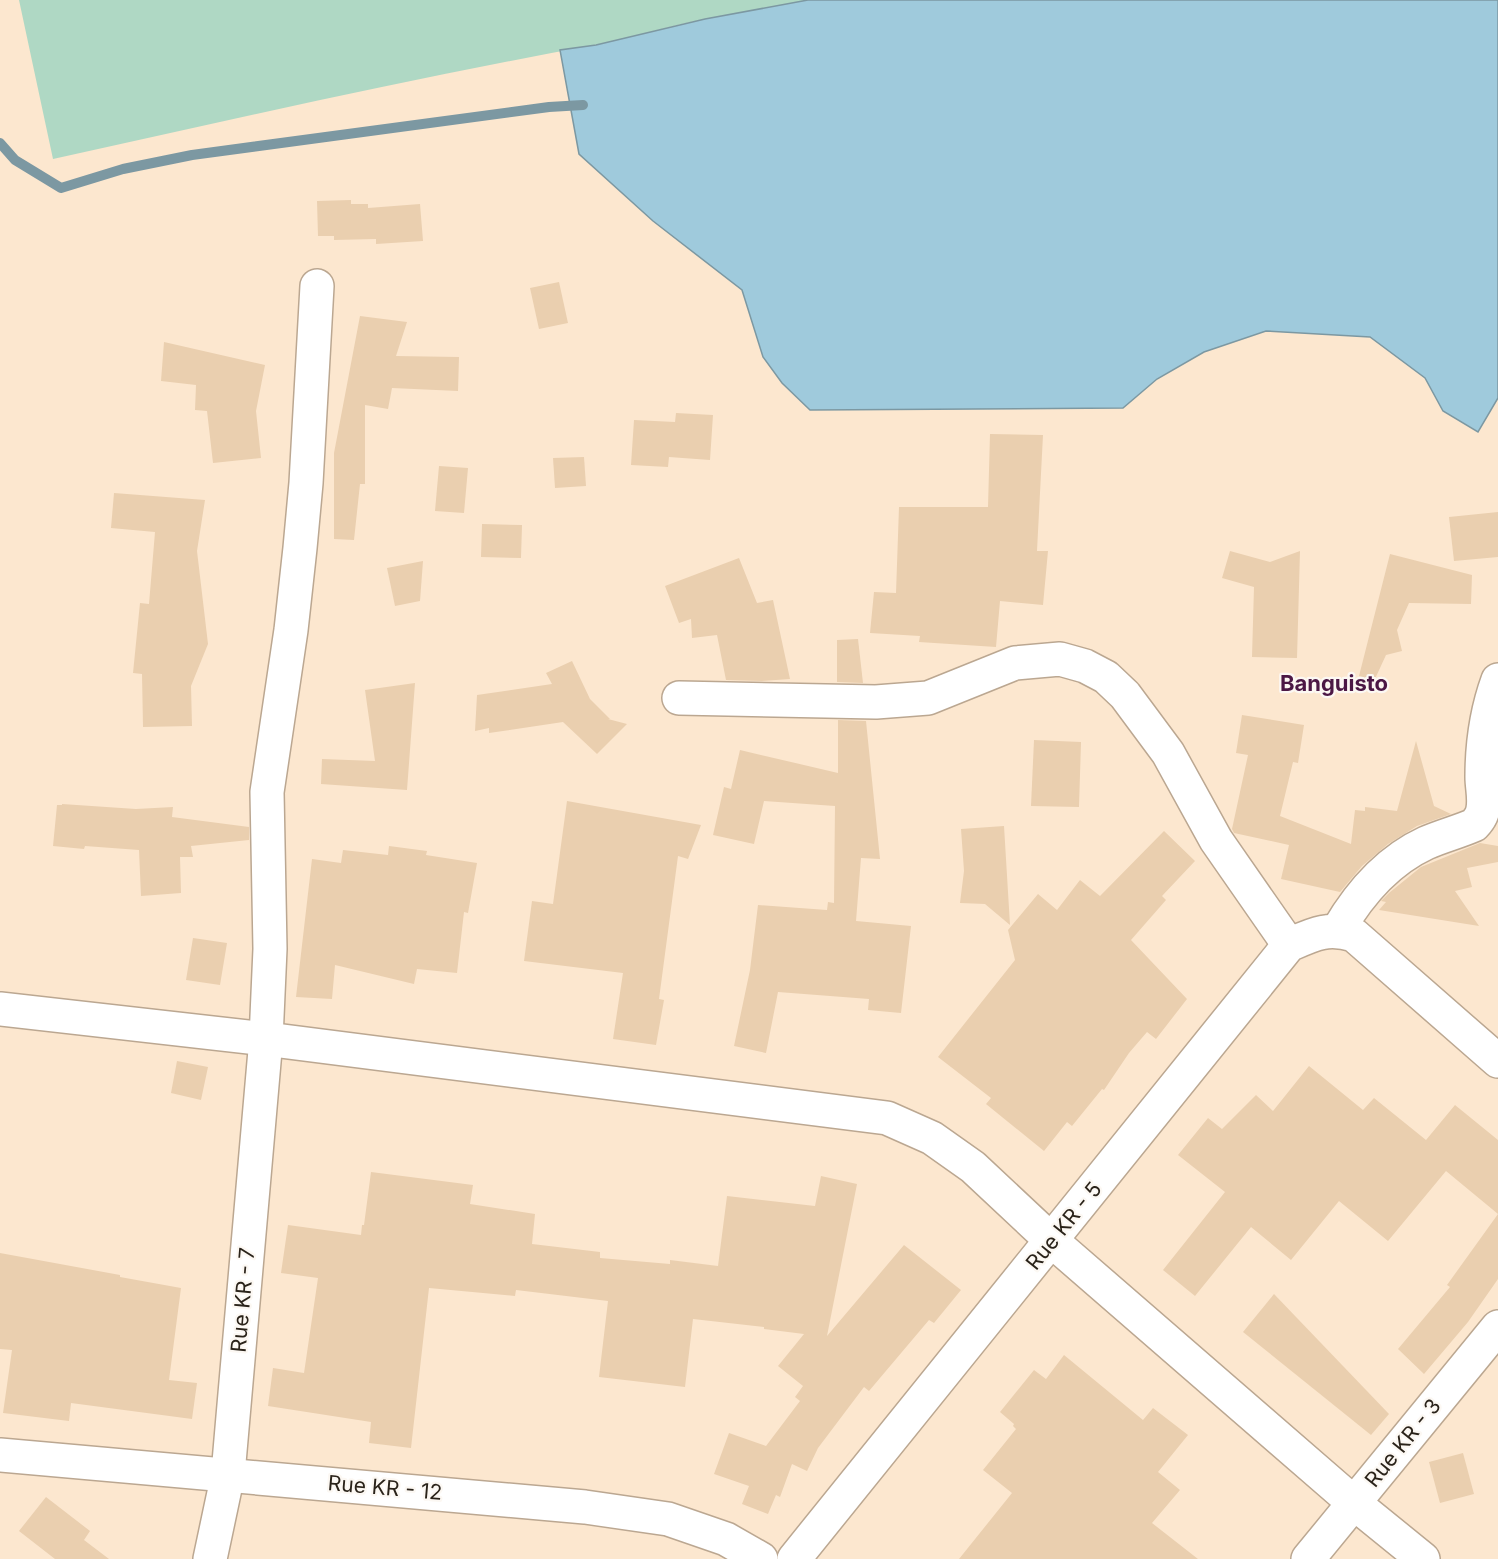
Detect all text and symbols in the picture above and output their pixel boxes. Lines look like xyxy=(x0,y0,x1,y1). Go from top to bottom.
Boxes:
district label: Banguisto xyxy=(1280,670,1388,696)
street label: Rue KR - 5 xyxy=(1021,1177,1107,1275)
street label: Rue KR - 7 xyxy=(225,1247,260,1353)
street label: Rue KR - 3 xyxy=(1359,1394,1446,1492)
street label: Rue KR - 12 xyxy=(327,1470,443,1505)

